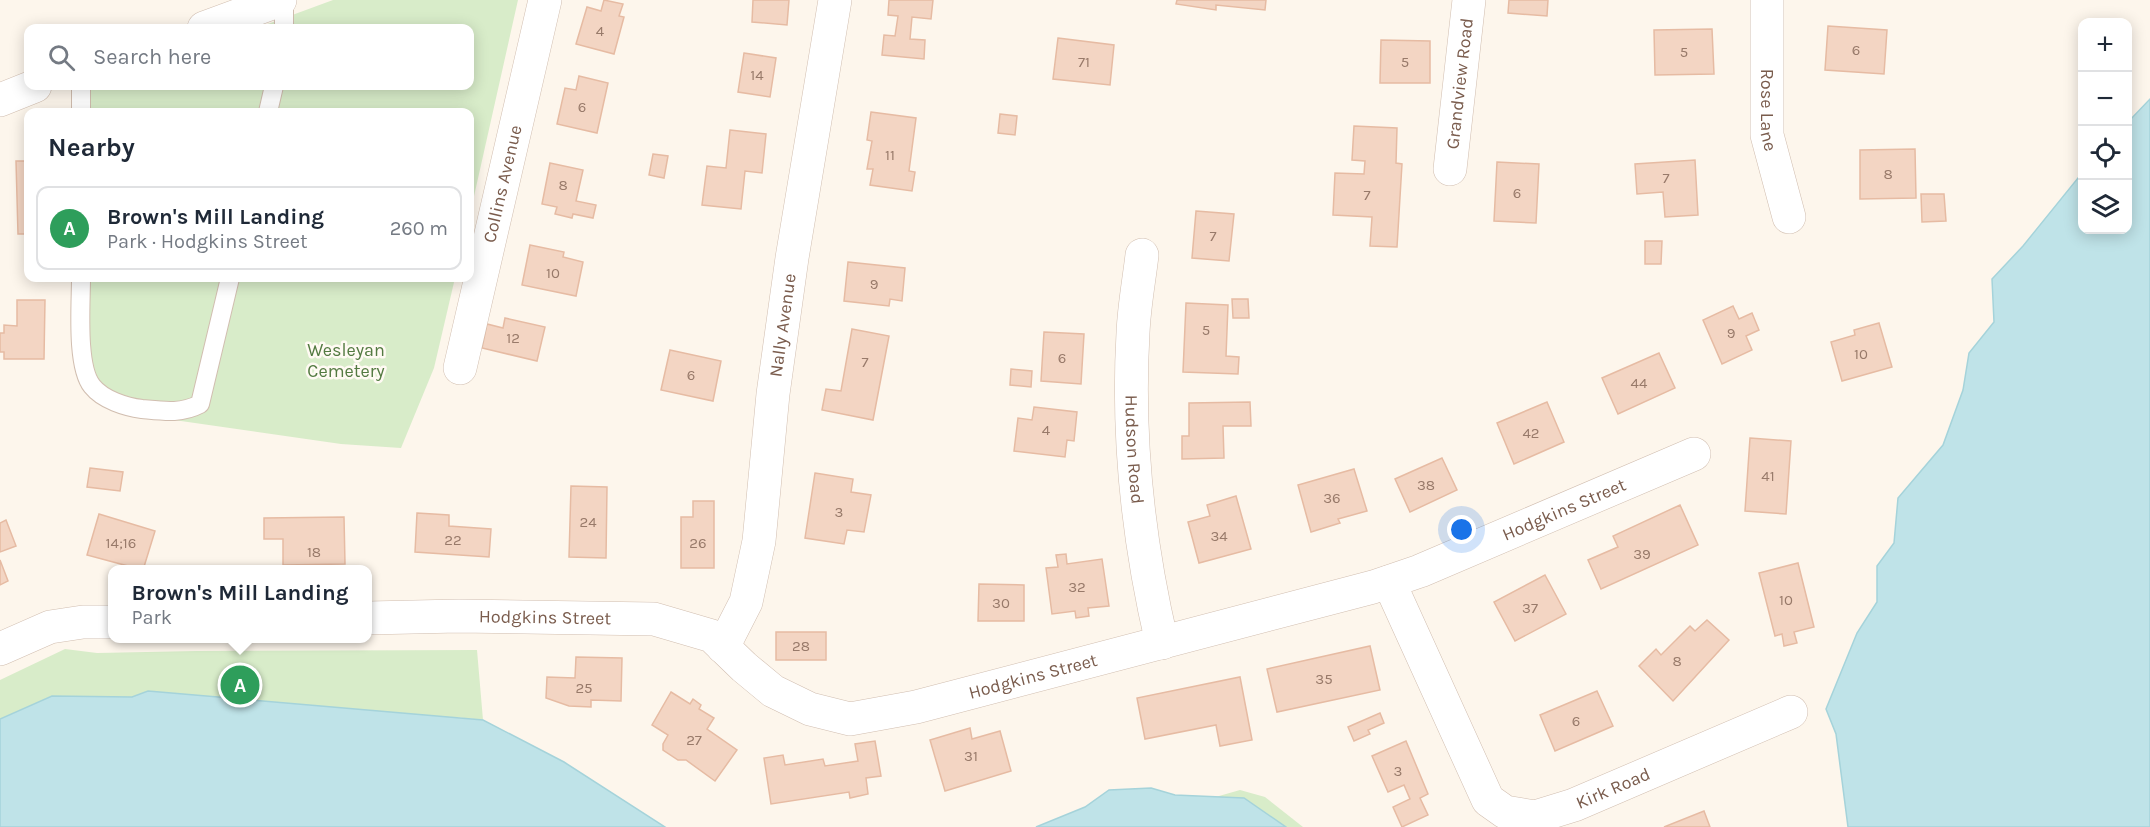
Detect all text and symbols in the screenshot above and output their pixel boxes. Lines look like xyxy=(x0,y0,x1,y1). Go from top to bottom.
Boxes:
street label: Grandview Road xyxy=(1441,17,1478,150)
map controls xyxy=(2078,18,2132,234)
button: + xyxy=(2078,18,2132,72)
house number: 4 xyxy=(596,22,605,40)
search box xyxy=(24,24,474,90)
icon: search xyxy=(45,41,78,74)
house number: 6 xyxy=(1852,41,1860,59)
house number: 5 xyxy=(1680,43,1688,61)
text: Search here xyxy=(93,44,211,70)
house number: 71 xyxy=(1078,53,1090,71)
house number: 5 xyxy=(1401,53,1409,71)
house number: 14 xyxy=(750,66,764,84)
street label: Rose Lane xyxy=(1755,69,1782,153)
button: − xyxy=(2078,72,2132,126)
house number: 6 xyxy=(578,98,586,116)
street label: Collins Avenue xyxy=(478,123,527,245)
button: locate xyxy=(2078,126,2132,180)
text: Nearby xyxy=(48,132,135,163)
house number: 11 xyxy=(885,146,895,164)
house number: 8 xyxy=(1883,165,1893,183)
house number: 7 xyxy=(1662,169,1670,187)
house number: 8 xyxy=(558,176,568,194)
button: layers xyxy=(2078,180,2132,234)
house number: 6 xyxy=(1513,184,1521,202)
house number: 7 xyxy=(1363,186,1371,204)
text: Brown's Mill Landing xyxy=(107,204,324,230)
text: A xyxy=(63,217,76,240)
text: 260 m xyxy=(390,217,448,240)
house number: 7 xyxy=(1209,227,1217,245)
text: Park · Hodgkins Street xyxy=(107,230,308,253)
house number: 10 xyxy=(546,264,560,282)
street label: Nally Avenue xyxy=(764,272,801,378)
house number: 9 xyxy=(870,275,878,293)
house number: 5 xyxy=(1202,321,1210,339)
house number: 9 xyxy=(1727,324,1735,342)
house number: 12 xyxy=(506,329,520,347)
park label: Wesleyan Cemetery xyxy=(307,339,385,382)
house number: 10 xyxy=(1854,345,1868,363)
house number: 6 xyxy=(1058,349,1066,367)
house number: 7 xyxy=(861,353,869,371)
house number: 6 xyxy=(687,366,695,384)
house number: 44 xyxy=(1631,374,1648,392)
street label: Hudson Road xyxy=(1120,395,1149,505)
house number: 4 xyxy=(1042,421,1051,439)
house number: 42 xyxy=(1522,424,1540,442)
house number: 41 xyxy=(1761,467,1775,485)
street label: Hodgkins Street xyxy=(1499,473,1630,546)
house number: 38 xyxy=(1417,476,1435,494)
house number: 36 xyxy=(1323,489,1341,507)
house number: 3 xyxy=(835,503,843,521)
house number: 24 xyxy=(579,513,597,531)
your location xyxy=(1447,515,1476,544)
house number: 34 xyxy=(1210,527,1228,545)
house number: 22 xyxy=(444,531,462,549)
house number: 14;16 xyxy=(106,534,136,552)
house number: 26 xyxy=(689,534,707,552)
house number: 18 xyxy=(307,543,321,561)
house number: 39 xyxy=(1633,545,1651,563)
popup xyxy=(108,565,372,643)
house number: 32 xyxy=(1068,578,1086,596)
text: Brown's Mill Landing xyxy=(132,580,348,606)
house number: 10 xyxy=(1779,591,1793,609)
house number: 30 xyxy=(992,594,1010,612)
house number: 37 xyxy=(1522,599,1538,617)
street label: Hodgkins Street xyxy=(479,605,612,629)
text: Park xyxy=(132,606,172,629)
house number: 28 xyxy=(792,637,810,655)
street label: Hodgkins Street xyxy=(966,649,1100,704)
house number: 8 xyxy=(1672,652,1682,670)
pin: A xyxy=(220,662,260,708)
house number: 35 xyxy=(1315,670,1333,688)
house number: 25 xyxy=(575,679,593,697)
house number: 6 xyxy=(1572,712,1580,730)
house number: 27 xyxy=(686,731,702,749)
house number: 31 xyxy=(964,747,978,765)
house number: 3 xyxy=(1394,762,1402,780)
street label: Kirk Road xyxy=(1573,763,1654,814)

